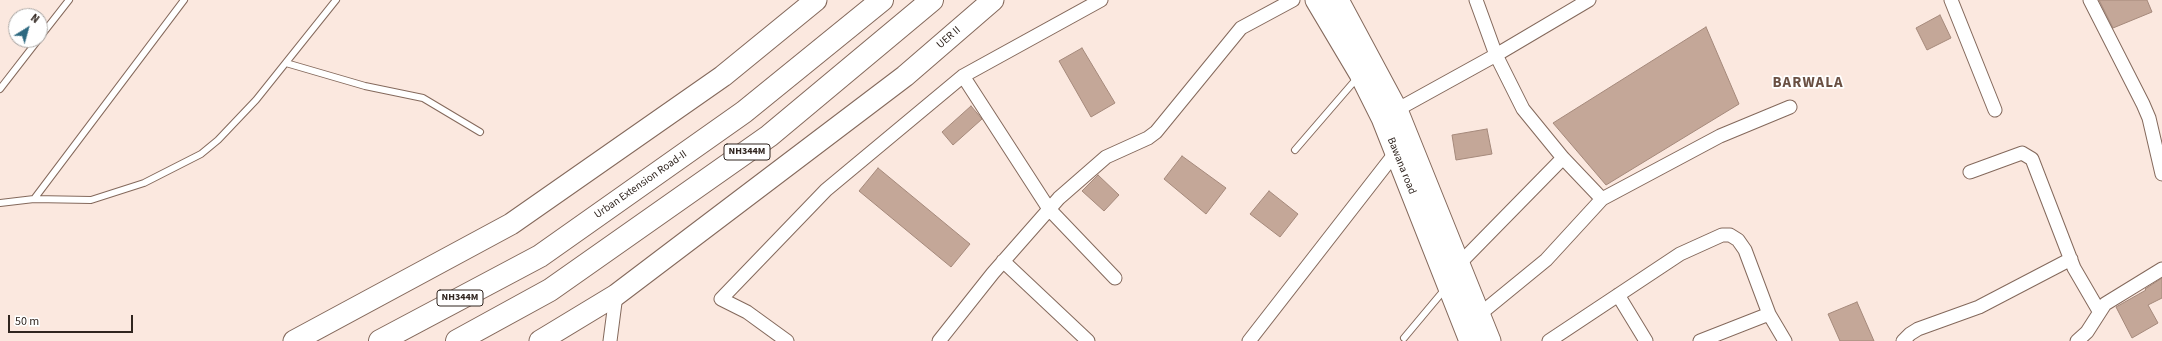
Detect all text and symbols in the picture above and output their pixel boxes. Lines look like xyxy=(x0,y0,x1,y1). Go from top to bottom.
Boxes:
north arrow xyxy=(8,8,48,48)
text: N xyxy=(27,11,42,27)
street label: UER II xyxy=(934,24,964,52)
district label: BARWALA xyxy=(1773,75,1843,93)
street label: Bawana road xyxy=(1384,136,1418,196)
road number: NH344M xyxy=(724,144,770,160)
street label: Urban Extension Road-II xyxy=(592,148,690,222)
road number: NH344M xyxy=(437,290,483,306)
scale bar xyxy=(10,307,135,333)
text: 50 m xyxy=(15,313,39,330)

